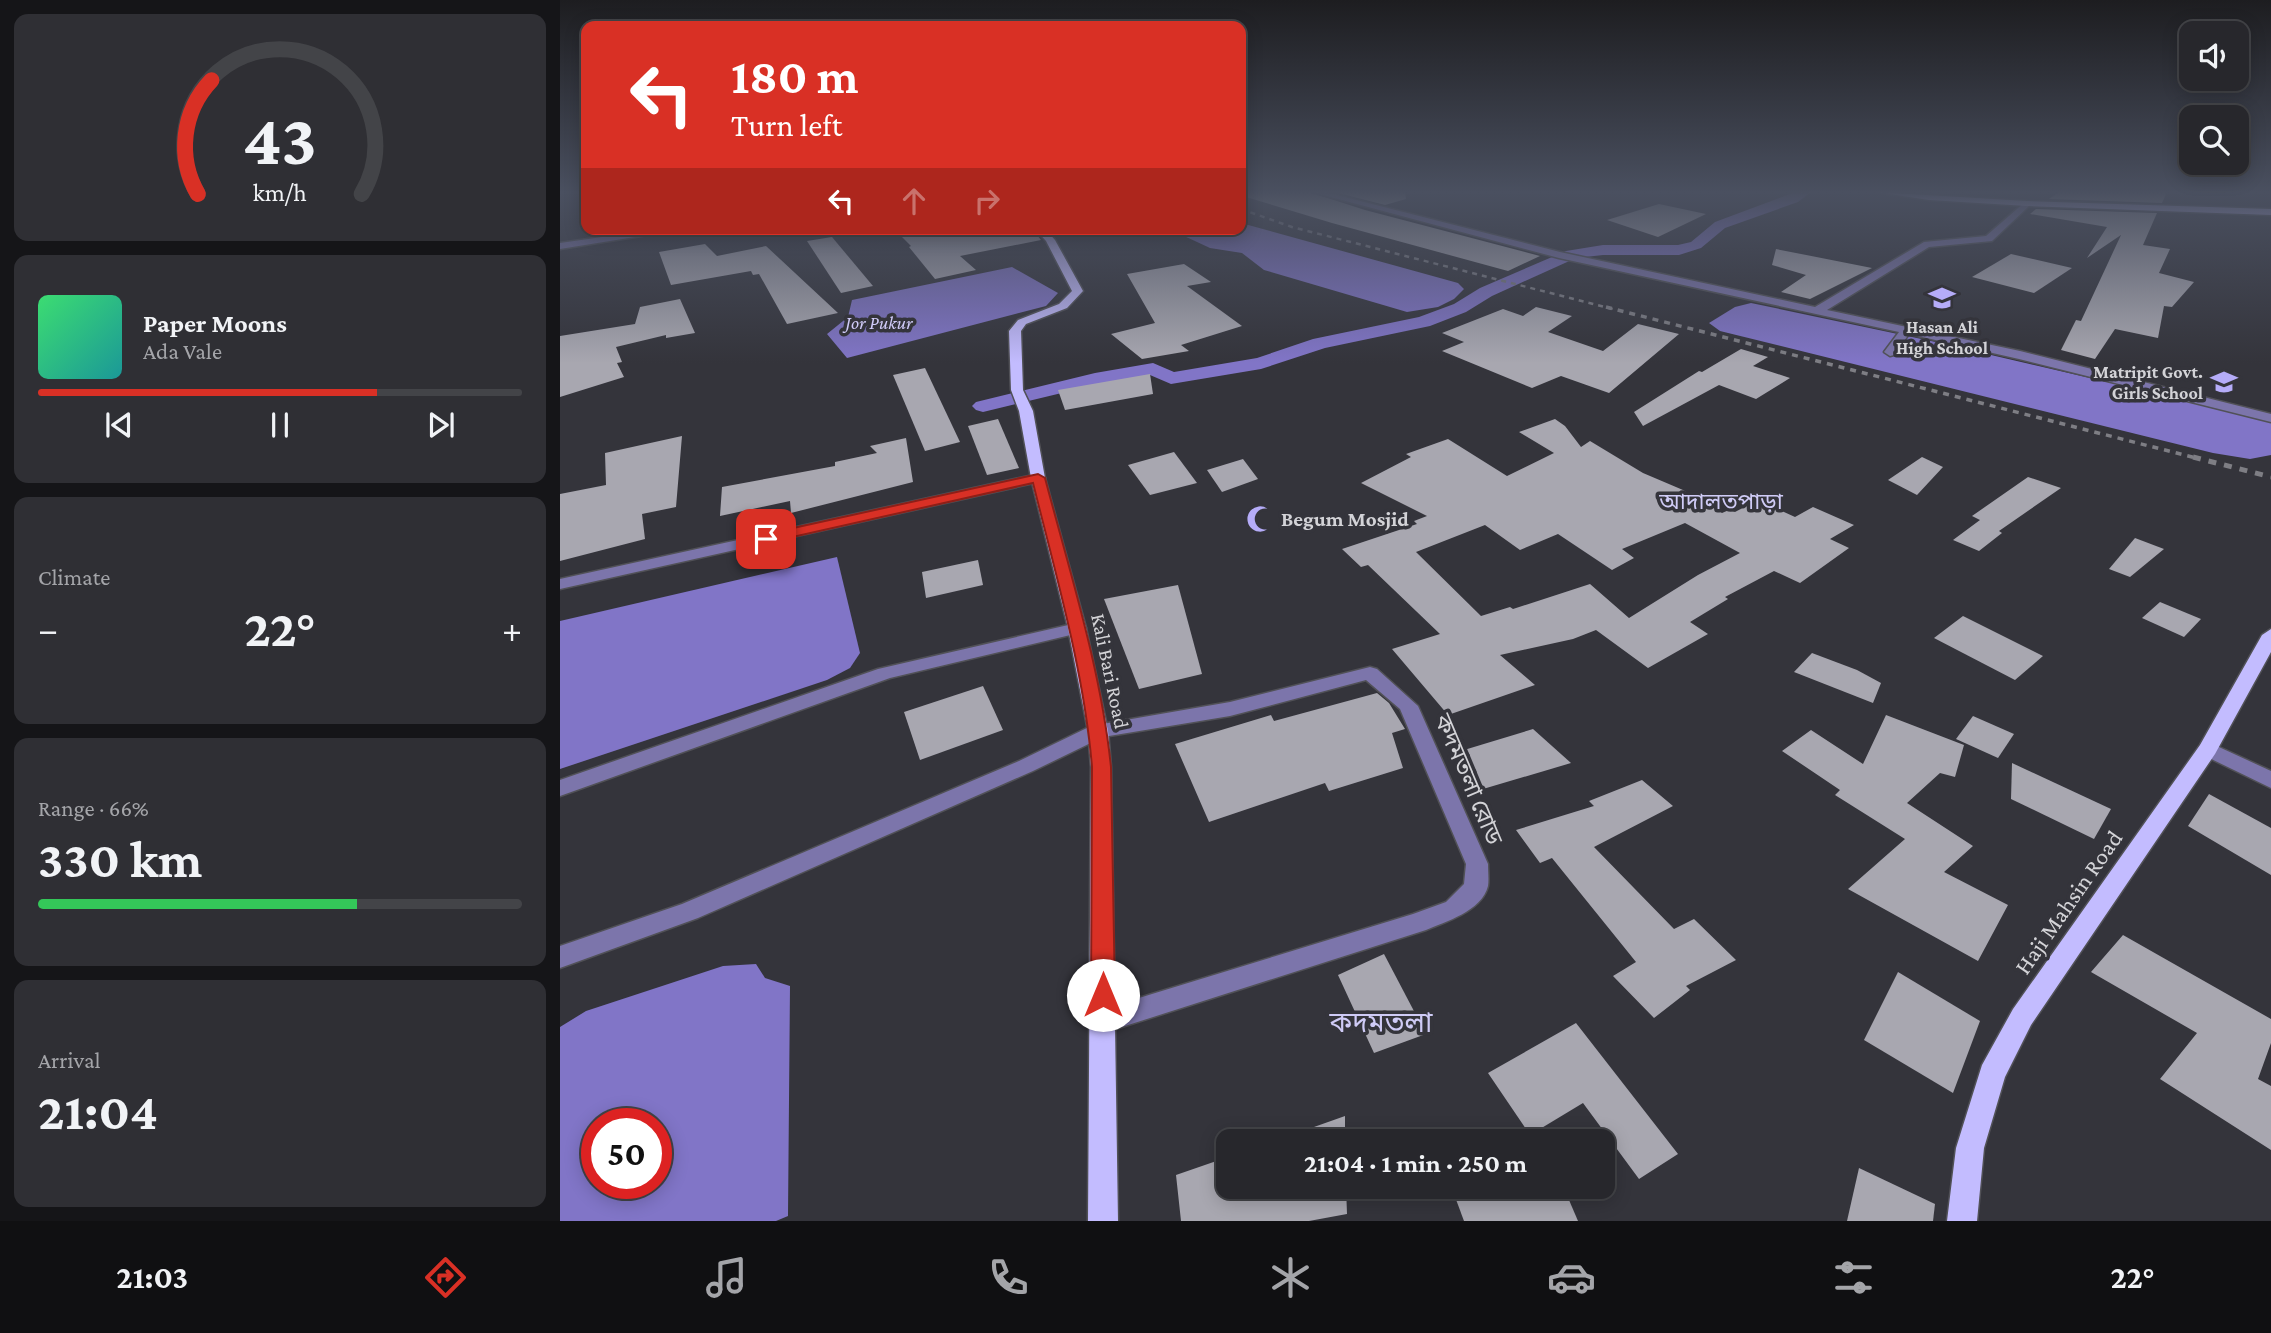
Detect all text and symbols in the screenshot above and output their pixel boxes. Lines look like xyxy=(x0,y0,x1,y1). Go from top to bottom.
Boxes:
map controls xyxy=(2179,21,2249,175)
button: sound xyxy=(2179,21,2249,91)
icon: left xyxy=(616,49,707,140)
text: 180 m xyxy=(731,49,859,104)
text: 43 xyxy=(243,99,317,180)
button: search xyxy=(2179,105,2249,175)
text: Turn left xyxy=(731,107,842,143)
text: km/h xyxy=(253,179,307,206)
icon: left xyxy=(822,182,860,220)
icon: ahead xyxy=(895,182,933,220)
icon: right xyxy=(968,182,1006,220)
school or university icon: Hasan Ali High School xyxy=(1927,283,1957,313)
text: Paper Moons xyxy=(143,309,287,338)
water label: Jor Pukur xyxy=(842,312,914,333)
place label: Hasan Ali High School xyxy=(1896,317,1988,358)
text: Ada Vale xyxy=(143,338,222,364)
place label: Matripit Govt. Girls School xyxy=(2093,362,2203,403)
school or university icon: Matripit Govt. Girls School xyxy=(2209,367,2239,397)
icon: previous xyxy=(100,406,138,444)
icon: pause xyxy=(261,406,299,444)
icon: next xyxy=(422,406,460,444)
district label: আদালতপাড়া xyxy=(1658,488,1784,514)
mosque icon: Begum Mosjid xyxy=(1245,504,1275,534)
place label: Begum Mosjid xyxy=(1281,507,1409,531)
pin xyxy=(736,509,796,569)
icon: arrive xyxy=(747,520,785,558)
text: Climate xyxy=(38,564,110,590)
text: 22° xyxy=(244,599,316,657)
text: − xyxy=(38,608,58,650)
text: + xyxy=(502,608,522,650)
street label: Kali Bari Road xyxy=(1086,611,1134,731)
street label: কদমতলা রোড xyxy=(1429,709,1509,849)
text: Range · 66% xyxy=(38,795,149,821)
street label: Haji Mahsin Road xyxy=(2008,825,2128,979)
text: 330 km xyxy=(38,830,202,888)
position arrow xyxy=(1066,958,1140,1032)
district label: কদমতলা xyxy=(1329,1007,1433,1038)
text: Arrival xyxy=(38,1047,101,1073)
text: 21:04 xyxy=(38,1082,158,1140)
speed limit sign: 50 xyxy=(581,1108,672,1199)
text: 21:04 · 1 min · 250 m xyxy=(1304,1149,1527,1178)
icon: directions xyxy=(421,1253,470,1302)
icon: music xyxy=(702,1253,751,1302)
icon: phone xyxy=(984,1253,1033,1302)
icon: climate xyxy=(1266,1253,1315,1302)
icon: car xyxy=(1547,1253,1596,1302)
icon: filters xyxy=(1829,1253,1878,1302)
text: 21:03 xyxy=(116,1259,188,1295)
text: 22° xyxy=(2111,1259,2155,1295)

